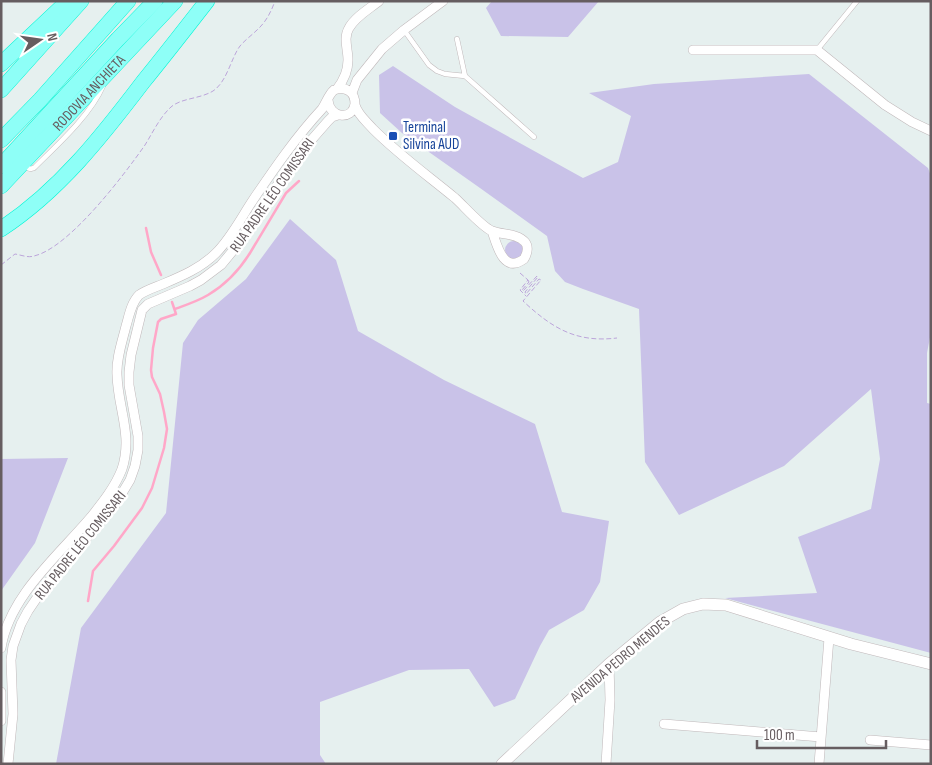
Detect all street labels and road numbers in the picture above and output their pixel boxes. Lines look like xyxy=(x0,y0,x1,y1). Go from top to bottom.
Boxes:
street label: RODOVIA ANCHIETA xyxy=(49,51,130,135)
street label: RUA PADRE LÉO COMISSARI xyxy=(226,135,319,256)
street label: RUA PADRE LÉO COMISSARI xyxy=(31,487,130,604)
street label: AVENIDA PEDRO MENDES xyxy=(566,612,674,707)

